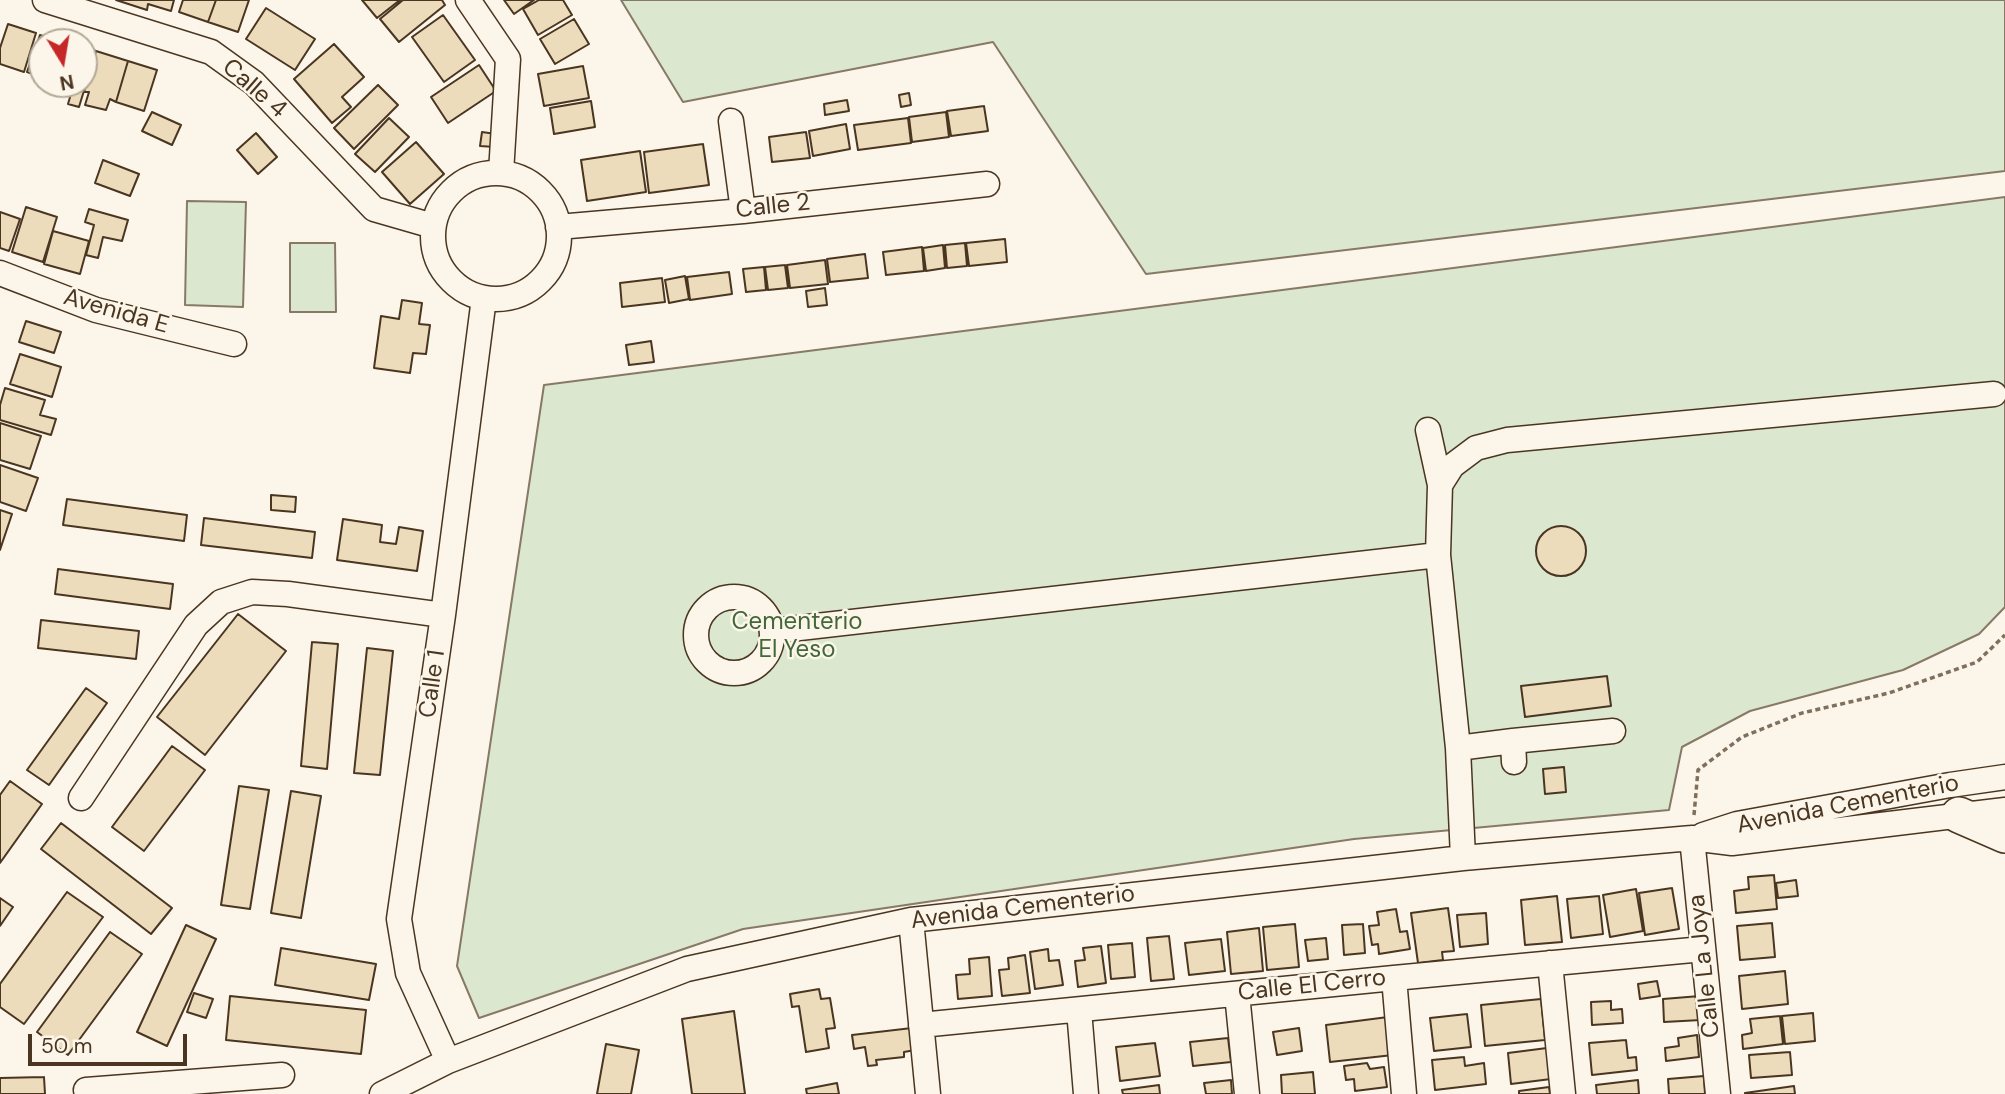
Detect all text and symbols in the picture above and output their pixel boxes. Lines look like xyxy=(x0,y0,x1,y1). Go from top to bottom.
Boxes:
north arrow xyxy=(28,28,98,98)
street label: Calle 4 xyxy=(216,53,292,125)
text: N xyxy=(58,69,76,96)
street label: Calle 2 xyxy=(734,189,812,225)
street label: Avenida E xyxy=(60,283,172,341)
park label: Cementerio El Yeso xyxy=(731,609,863,665)
street label: Calle 1 xyxy=(414,648,452,720)
street label: Avenida Cementerio xyxy=(1735,769,1961,841)
street label: Avenida Cementerio xyxy=(909,880,1137,936)
street label: Calle La Joya xyxy=(1683,893,1727,1039)
street label: Calle El Cerro xyxy=(1237,964,1387,1008)
scale bar xyxy=(32,1020,191,1064)
text: 50 m xyxy=(41,1032,92,1060)

